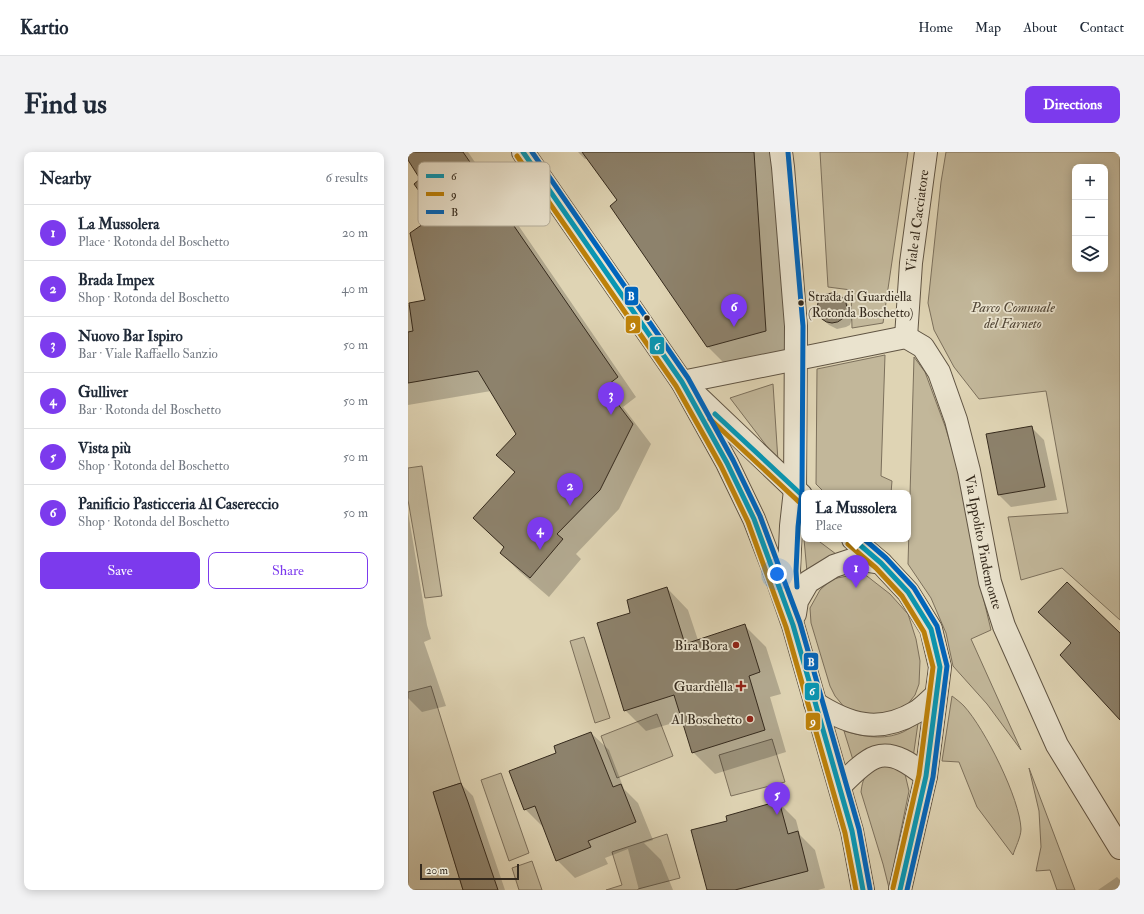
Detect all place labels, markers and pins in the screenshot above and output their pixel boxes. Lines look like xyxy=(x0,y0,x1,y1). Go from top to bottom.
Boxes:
place label: Strada di Guardiella (Rotonda Boschetto) xyxy=(808,289,913,321)
pin: 6 xyxy=(721,294,747,327)
marker: Strada di Guardiella (Rotonda Boschetto) xyxy=(796,298,806,308)
unlabelled marker xyxy=(642,313,652,323)
pin: 3 xyxy=(598,382,624,415)
pin: 2 xyxy=(557,473,583,506)
pin: 4 xyxy=(527,517,553,550)
pin: 1 xyxy=(843,555,869,588)
place label: Bira Bora xyxy=(674,637,728,654)
marker: Bira Bora xyxy=(731,640,741,650)
place label: Guardiella xyxy=(674,678,733,695)
marker: Guardiella xyxy=(736,681,746,691)
place label: Al Boschetto xyxy=(670,711,742,728)
marker: Al Boschetto xyxy=(745,714,755,724)
pin: 5 xyxy=(764,782,790,815)

